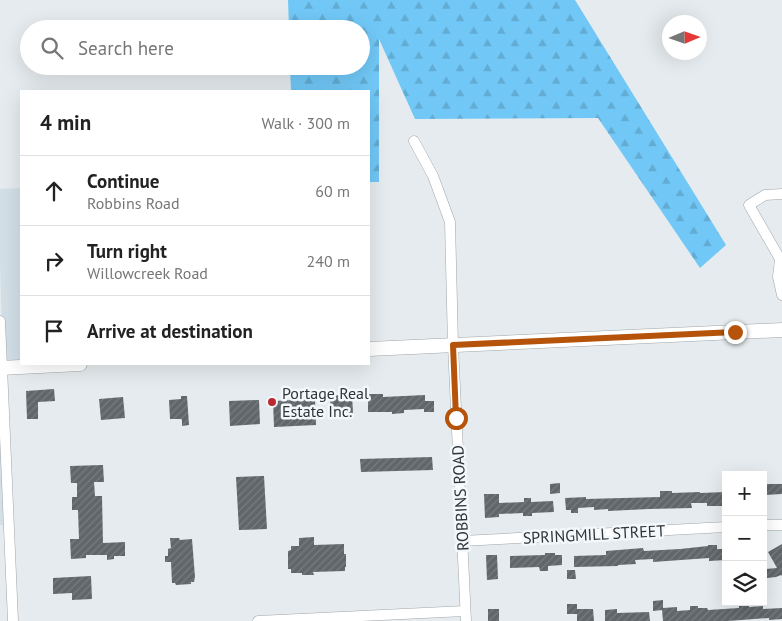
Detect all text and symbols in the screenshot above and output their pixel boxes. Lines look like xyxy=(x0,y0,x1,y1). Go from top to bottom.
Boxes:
north arrow xyxy=(662,15,707,60)
search box xyxy=(20,20,370,75)
icon: search xyxy=(38,34,66,62)
text: Search here xyxy=(78,36,174,60)
text: 4 min xyxy=(40,109,91,136)
text: Walk · 300 m xyxy=(261,113,350,133)
text: Continue xyxy=(87,169,159,193)
icon: ahead xyxy=(40,177,68,205)
text: 60 m xyxy=(315,181,350,201)
text: Robbins Road xyxy=(87,193,180,213)
text: Turn right xyxy=(87,239,167,263)
icon: right xyxy=(40,247,68,275)
text: 240 m xyxy=(307,251,350,271)
text: Willowcreek Road xyxy=(87,263,208,283)
icon: arrive xyxy=(40,317,68,345)
text: Arrive at destination xyxy=(87,319,253,343)
route end xyxy=(724,321,747,344)
place label: Portage Real Estate Inc. xyxy=(282,383,369,421)
marker: Portage Real Estate Inc. xyxy=(266,396,278,408)
route start xyxy=(445,407,468,430)
street label: ROBBINS ROAD xyxy=(447,445,473,551)
map controls xyxy=(722,471,767,606)
button: + xyxy=(722,471,767,516)
button: − xyxy=(722,516,767,561)
street label: SPRINGMILL STREET xyxy=(522,520,666,548)
button: layers xyxy=(722,561,767,606)

